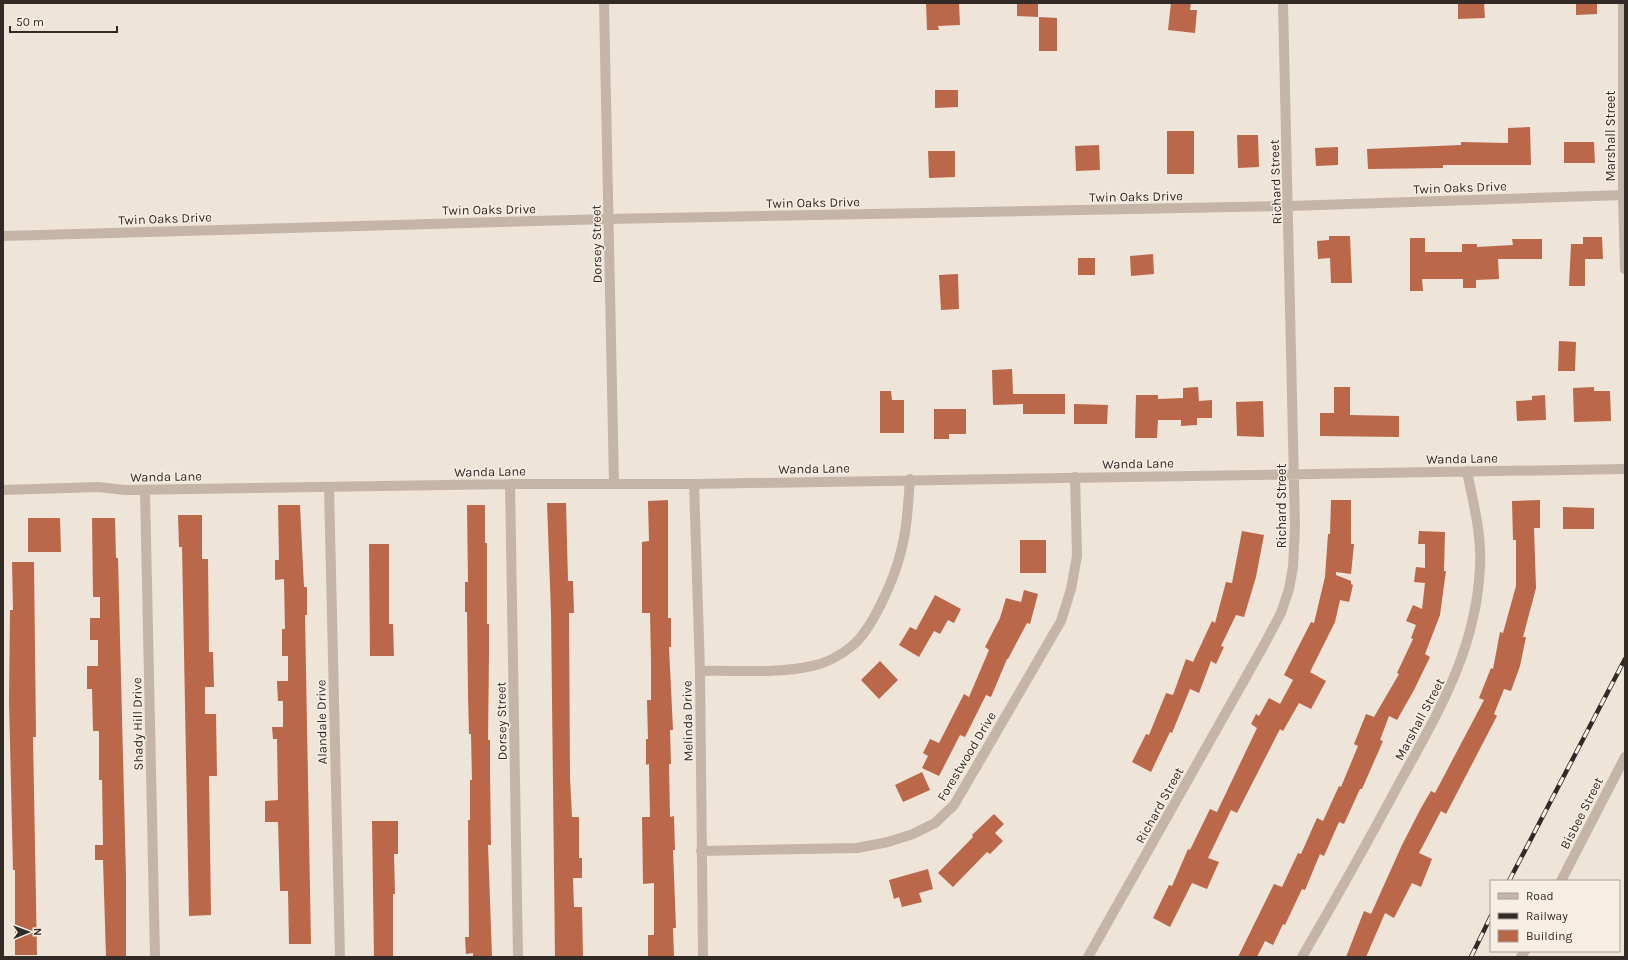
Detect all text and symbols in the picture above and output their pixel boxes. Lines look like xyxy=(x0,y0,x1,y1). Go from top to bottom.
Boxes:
scale bar xyxy=(10,8,117,34)
text: 50 m xyxy=(16,15,44,29)
street label: Marshall Street xyxy=(1603,91,1618,181)
street label: Richard Street xyxy=(1267,139,1284,225)
street label: Twin Oaks Drive xyxy=(1413,178,1507,197)
street label: Twin Oaks Drive xyxy=(1089,188,1183,205)
street label: Twin Oaks Drive xyxy=(766,194,860,211)
street label: Twin Oaks Drive xyxy=(442,201,536,218)
street label: Dorsey Street xyxy=(588,204,605,283)
street label: Twin Oaks Drive xyxy=(118,209,212,228)
street label: Wanda Lane xyxy=(1426,450,1498,467)
street label: Wanda Lane xyxy=(1102,455,1174,472)
street label: Wanda Lane xyxy=(778,460,850,477)
street label: Wanda Lane xyxy=(454,463,526,480)
street label: Richard Street xyxy=(1274,464,1289,548)
street label: Wanda Lane xyxy=(130,468,202,485)
street label: Marshall Street xyxy=(1392,676,1447,763)
street label: Shady Hill Drive xyxy=(129,677,146,771)
street label: Alandale Drive xyxy=(313,679,330,764)
street label: Melinda Drive xyxy=(679,680,696,762)
street label: Dorsey Street xyxy=(493,681,510,760)
street label: Forestwood Drive xyxy=(934,709,999,804)
street label: Richard Street xyxy=(1132,764,1187,846)
street label: Bisbee Street xyxy=(1557,775,1606,852)
legend xyxy=(1490,880,1620,952)
text: Road xyxy=(1526,889,1554,903)
text: Railway xyxy=(1526,909,1568,923)
north arrow xyxy=(8,912,48,952)
text: N xyxy=(31,928,44,936)
text: Building xyxy=(1526,929,1573,943)

